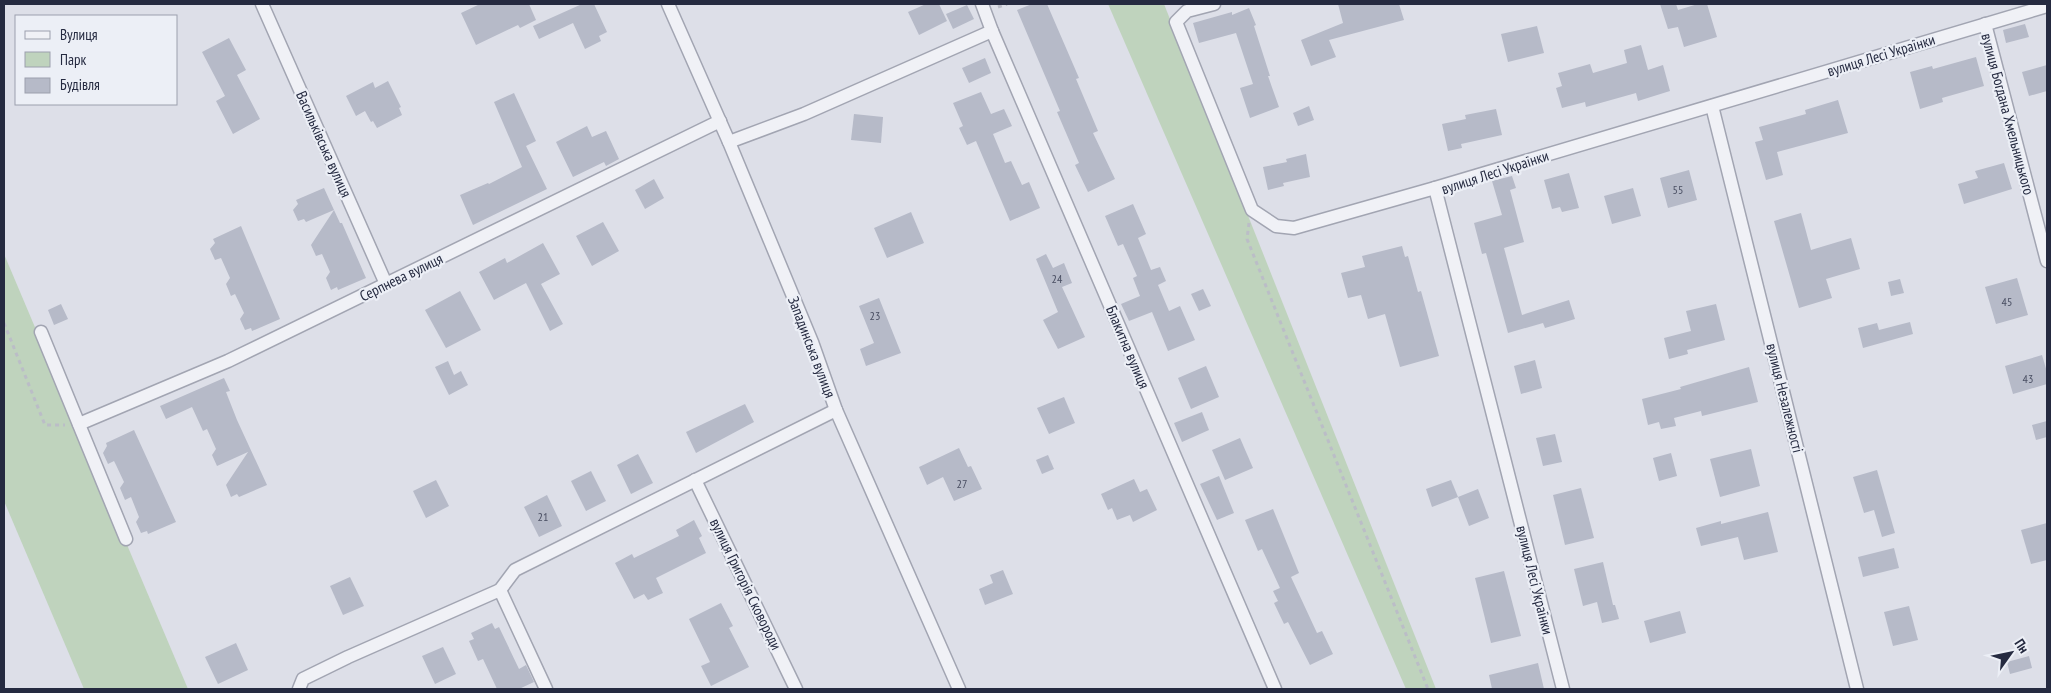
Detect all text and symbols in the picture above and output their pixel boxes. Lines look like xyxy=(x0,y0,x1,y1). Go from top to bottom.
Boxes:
legend xyxy=(15,15,178,105)
text: Вулиця xyxy=(60,25,98,44)
street label: вулиця Лесі Українки xyxy=(1825,30,1937,80)
street label: вулиця Богдана Хмельницького xyxy=(1977,31,2039,197)
text: Парк xyxy=(60,50,86,69)
text: Будівля xyxy=(60,75,100,94)
street label: Васильківська вулиця xyxy=(292,88,356,200)
street label: вулиця Лесі Українки xyxy=(1439,146,1551,198)
house number: 55 xyxy=(1673,182,1683,197)
street label: Серпнева вулиця xyxy=(356,249,446,305)
house number: 24 xyxy=(1052,271,1063,286)
street label: Западинська вулиця xyxy=(784,294,840,401)
house number: 45 xyxy=(2002,294,2012,309)
street label: Блакитна вулиця xyxy=(1102,303,1154,392)
house number: 23 xyxy=(870,308,880,323)
street label: вулиця Незалежності xyxy=(1762,341,1808,455)
house number: 43 xyxy=(2023,371,2033,386)
house number: 27 xyxy=(957,476,967,491)
house number: 21 xyxy=(538,509,548,524)
street label: вулиця Григорія Сковороди xyxy=(706,515,786,653)
street label: вулиця Лесі Українки xyxy=(1512,524,1558,636)
north arrow xyxy=(1986,628,2036,678)
text: Пн xyxy=(2011,635,2033,657)

